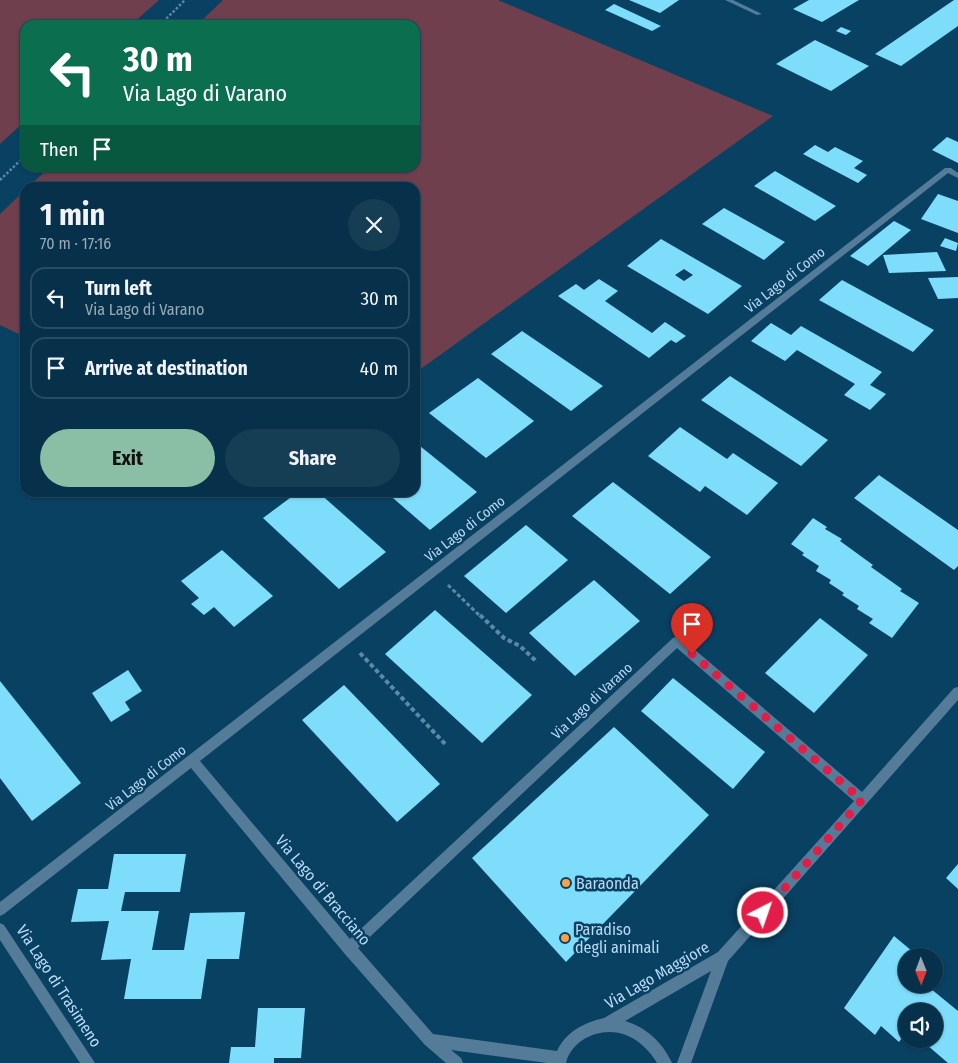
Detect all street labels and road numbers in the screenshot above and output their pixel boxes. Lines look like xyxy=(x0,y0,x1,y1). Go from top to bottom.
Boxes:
street label: Via Lago di Como xyxy=(741,243,829,317)
street label: Via Lago di Como xyxy=(421,492,509,566)
street label: Via Lago di Varano xyxy=(548,659,636,743)
street label: Via Lago di Como xyxy=(102,741,190,815)
street label: Via Lago di Bracciano xyxy=(271,831,375,949)
street label: Via Lago di Trasimeno xyxy=(12,921,106,1051)
street label: Via Lago Maggiore xyxy=(601,937,713,1013)

